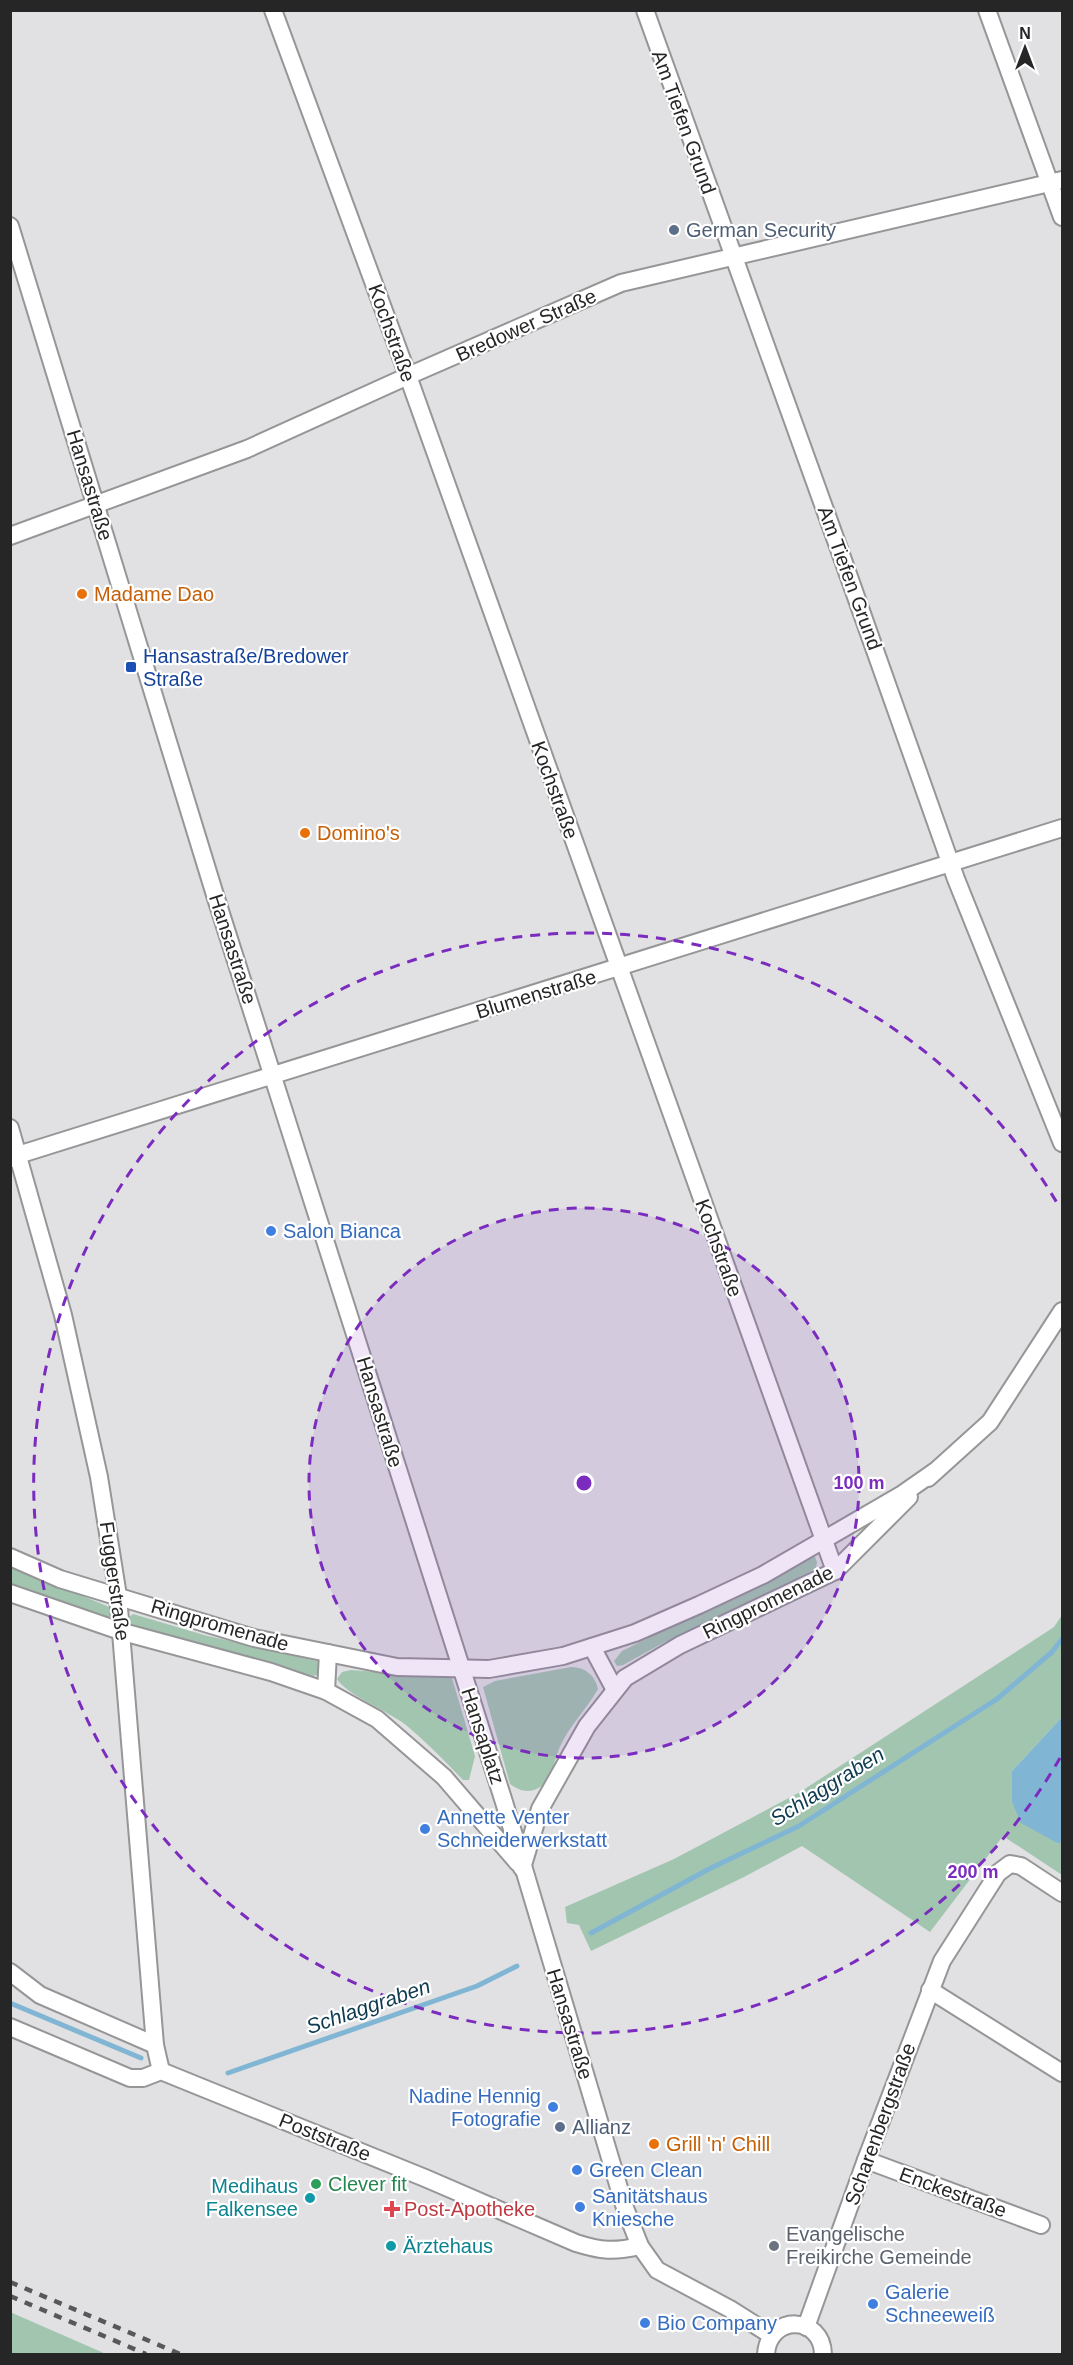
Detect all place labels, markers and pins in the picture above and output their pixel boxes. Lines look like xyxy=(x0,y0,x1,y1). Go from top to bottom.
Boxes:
place label: German Security xyxy=(686,219,836,241)
marker: German Security xyxy=(667,223,681,237)
place label: Madame Dao xyxy=(94,583,214,605)
marker: Madame Dao xyxy=(75,587,89,601)
place label: Hansastraße/Bredower Straße xyxy=(143,645,349,690)
marker: Hansastraße/Bredower Straße xyxy=(124,660,138,674)
place label: Domino's xyxy=(317,822,400,844)
marker: Domino's xyxy=(298,826,312,840)
place label: Salon Bianca xyxy=(283,1220,402,1242)
marker: Salon Bianca xyxy=(264,1224,278,1238)
centre of rings xyxy=(574,1473,594,1493)
place label: Annette Venter Schneiderwerkstatt xyxy=(437,1806,608,1851)
marker: Annette Venter Schneiderwerkstatt xyxy=(418,1822,432,1836)
place label: Nadine Hennig Fotografie xyxy=(409,2085,541,2130)
marker: Nadine Hennig Fotografie xyxy=(546,2100,560,2114)
place label: Allianz xyxy=(572,2116,631,2138)
marker: Allianz xyxy=(553,2120,567,2134)
place label: Grill 'n' Chill xyxy=(666,2133,770,2155)
marker: Grill 'n' Chill xyxy=(647,2137,661,2151)
place label: Green Clean xyxy=(589,2159,702,2181)
marker: Green Clean xyxy=(570,2163,584,2177)
place label: Clever fit xyxy=(328,2173,407,2195)
place label: Medihaus Falkensee xyxy=(206,2175,298,2220)
marker: Clever fit xyxy=(309,2177,323,2191)
place label: Sanitätshaus Kniesche xyxy=(592,2185,708,2230)
marker: Medihaus Falkensee xyxy=(303,2191,317,2205)
place label: Post-Apotheke xyxy=(404,2198,535,2220)
marker: Sanitätshaus Kniesche xyxy=(573,2200,587,2214)
marker: Post-Apotheke xyxy=(385,2202,399,2216)
place label: Evangelische Freikirche Gemeinde xyxy=(786,2223,972,2268)
place label: Ärztehaus xyxy=(403,2235,493,2257)
marker: Ärztehaus xyxy=(384,2239,398,2253)
marker: Evangelische Freikirche Gemeinde xyxy=(767,2239,781,2253)
place label: Galerie Schneeweiß xyxy=(885,2281,995,2326)
marker: Galerie Schneeweiß xyxy=(866,2297,880,2311)
place label: Bio Company xyxy=(657,2312,777,2334)
marker: Bio Company xyxy=(638,2316,652,2330)

